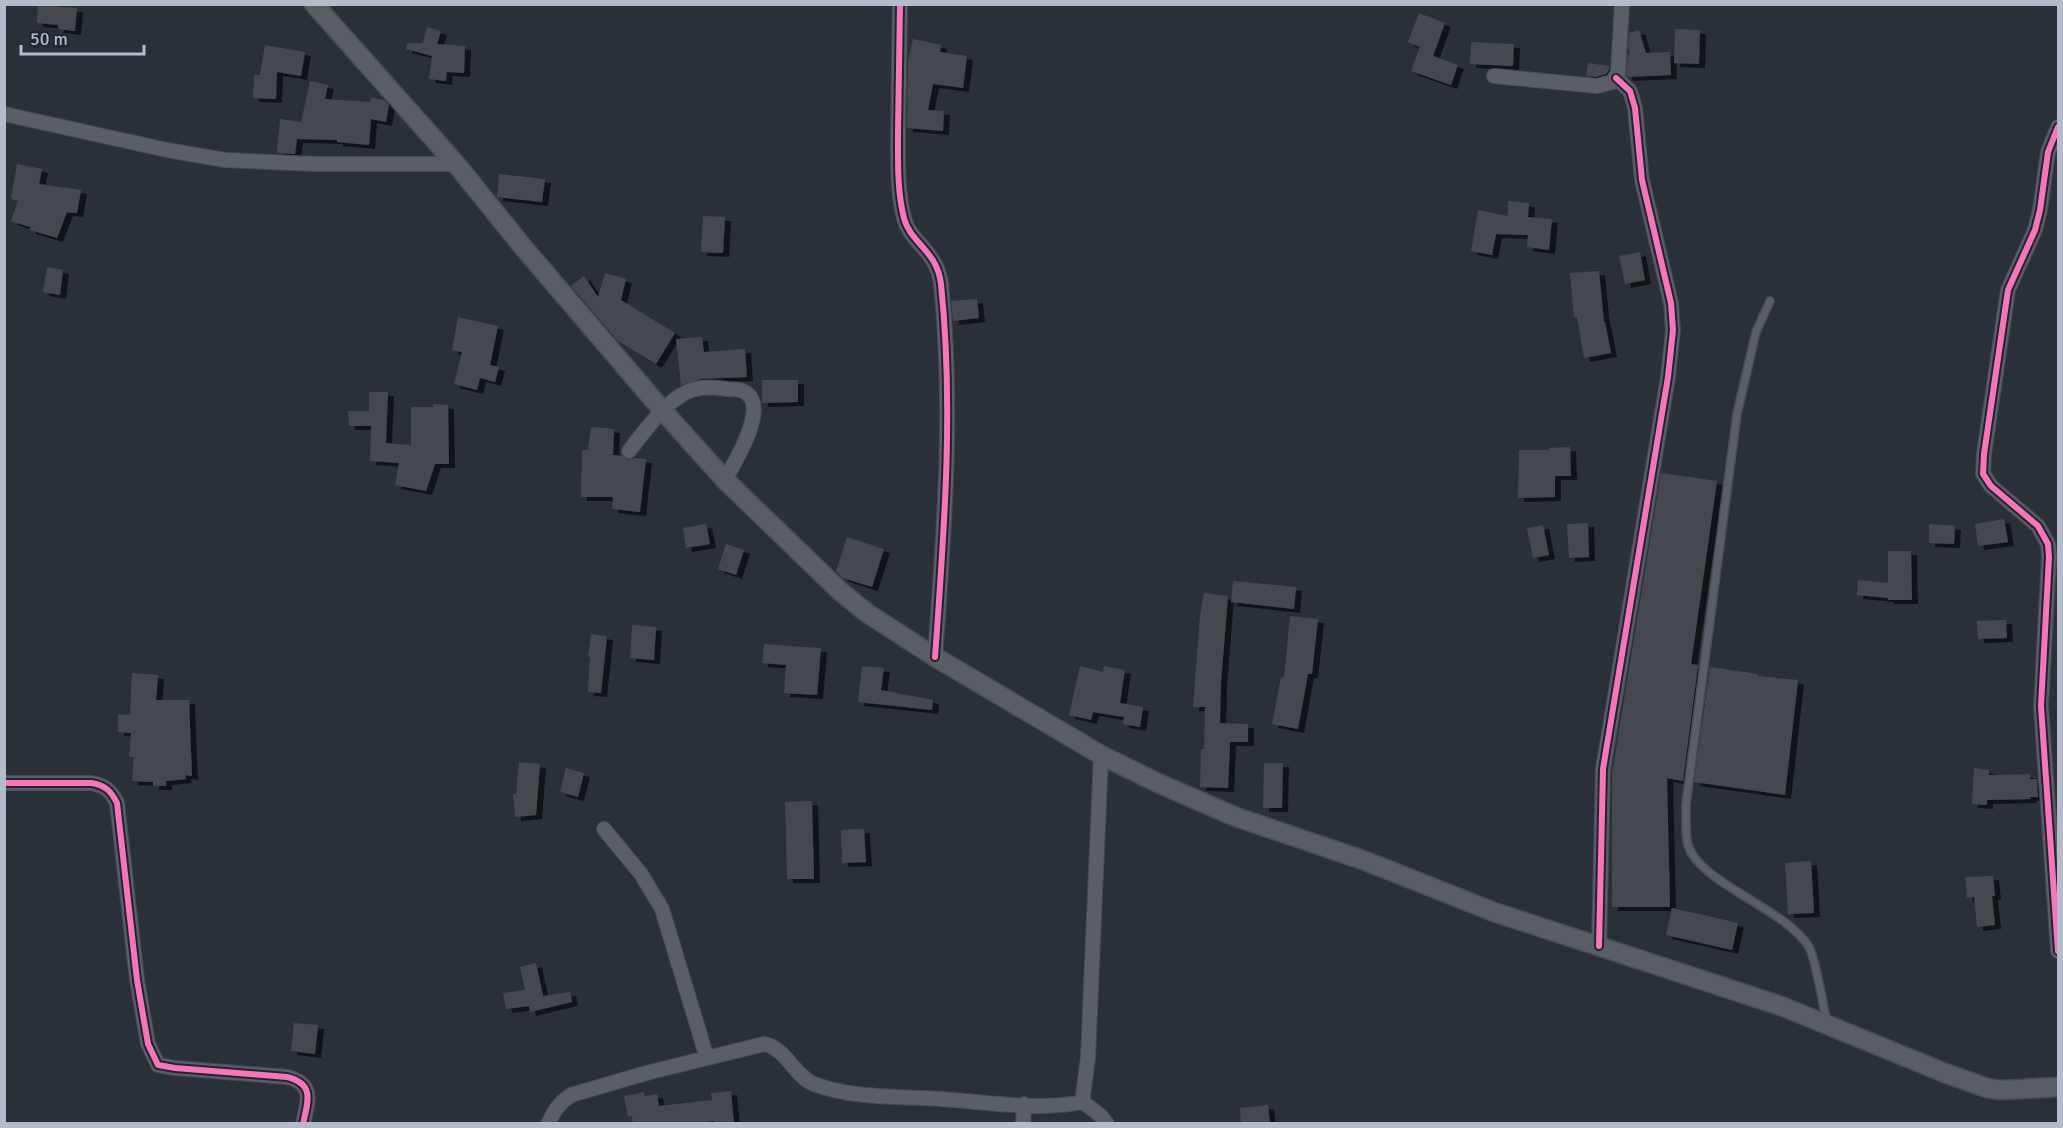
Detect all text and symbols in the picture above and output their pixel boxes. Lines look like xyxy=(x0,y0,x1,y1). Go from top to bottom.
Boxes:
scale bar xyxy=(21,18,144,56)
text: 50 m xyxy=(30,28,68,50)

